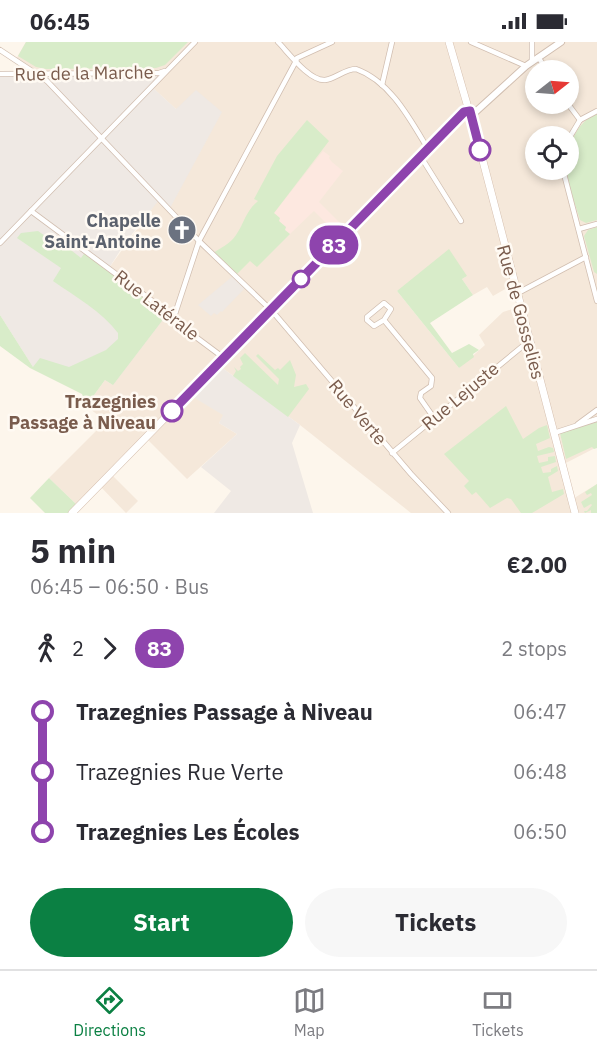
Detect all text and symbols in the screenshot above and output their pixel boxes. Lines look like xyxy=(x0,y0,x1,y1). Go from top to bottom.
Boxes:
text: 06:45 xyxy=(30,7,90,36)
street label: Rue de la Marche xyxy=(14,60,154,86)
north arrow xyxy=(525,60,579,114)
map controls xyxy=(525,60,579,180)
button: locate xyxy=(525,126,579,180)
unlabelled marker xyxy=(469,139,491,161)
place label: Chapelle Saint-Antoine xyxy=(44,209,161,253)
church icon: Chapelle Saint-Antoine xyxy=(166,214,198,246)
line badge: 83 xyxy=(307,226,361,264)
text: 83 xyxy=(321,231,347,259)
street label: Rue de Gosselies xyxy=(492,242,550,382)
street label: Rue Latérale xyxy=(110,265,204,345)
unlabelled marker xyxy=(292,270,310,288)
street label: Rue Lejuste xyxy=(417,357,504,435)
street label: Rue Verte xyxy=(324,374,392,450)
place label: Trazegnies Passage à Niveau xyxy=(8,390,156,434)
marker: Trazegnies Passage à Niveau xyxy=(161,400,183,422)
text: 5 min xyxy=(30,529,116,572)
text: €2.00 xyxy=(507,550,567,579)
text: 06:45 – 06:50 · Bus xyxy=(30,573,209,600)
icon: walk xyxy=(30,632,63,665)
icon: forward xyxy=(93,632,126,665)
text: 83 xyxy=(147,634,172,662)
text: 2 xyxy=(72,635,84,662)
text: 2 stops xyxy=(501,635,567,662)
text: Trazegnies Passage à Niveau xyxy=(76,697,373,726)
text: 06:47 xyxy=(513,698,567,725)
text: Trazegnies Rue Verte xyxy=(76,757,284,786)
text: 06:48 xyxy=(513,758,567,785)
text: Trazegnies Les Écoles xyxy=(76,817,300,846)
text: 06:50 xyxy=(513,818,567,845)
button: Start xyxy=(30,888,293,957)
button: Tickets xyxy=(305,888,567,957)
tab: Directions xyxy=(73,984,146,1040)
tab: Map xyxy=(293,984,326,1040)
tab: Tickets xyxy=(472,984,524,1040)

